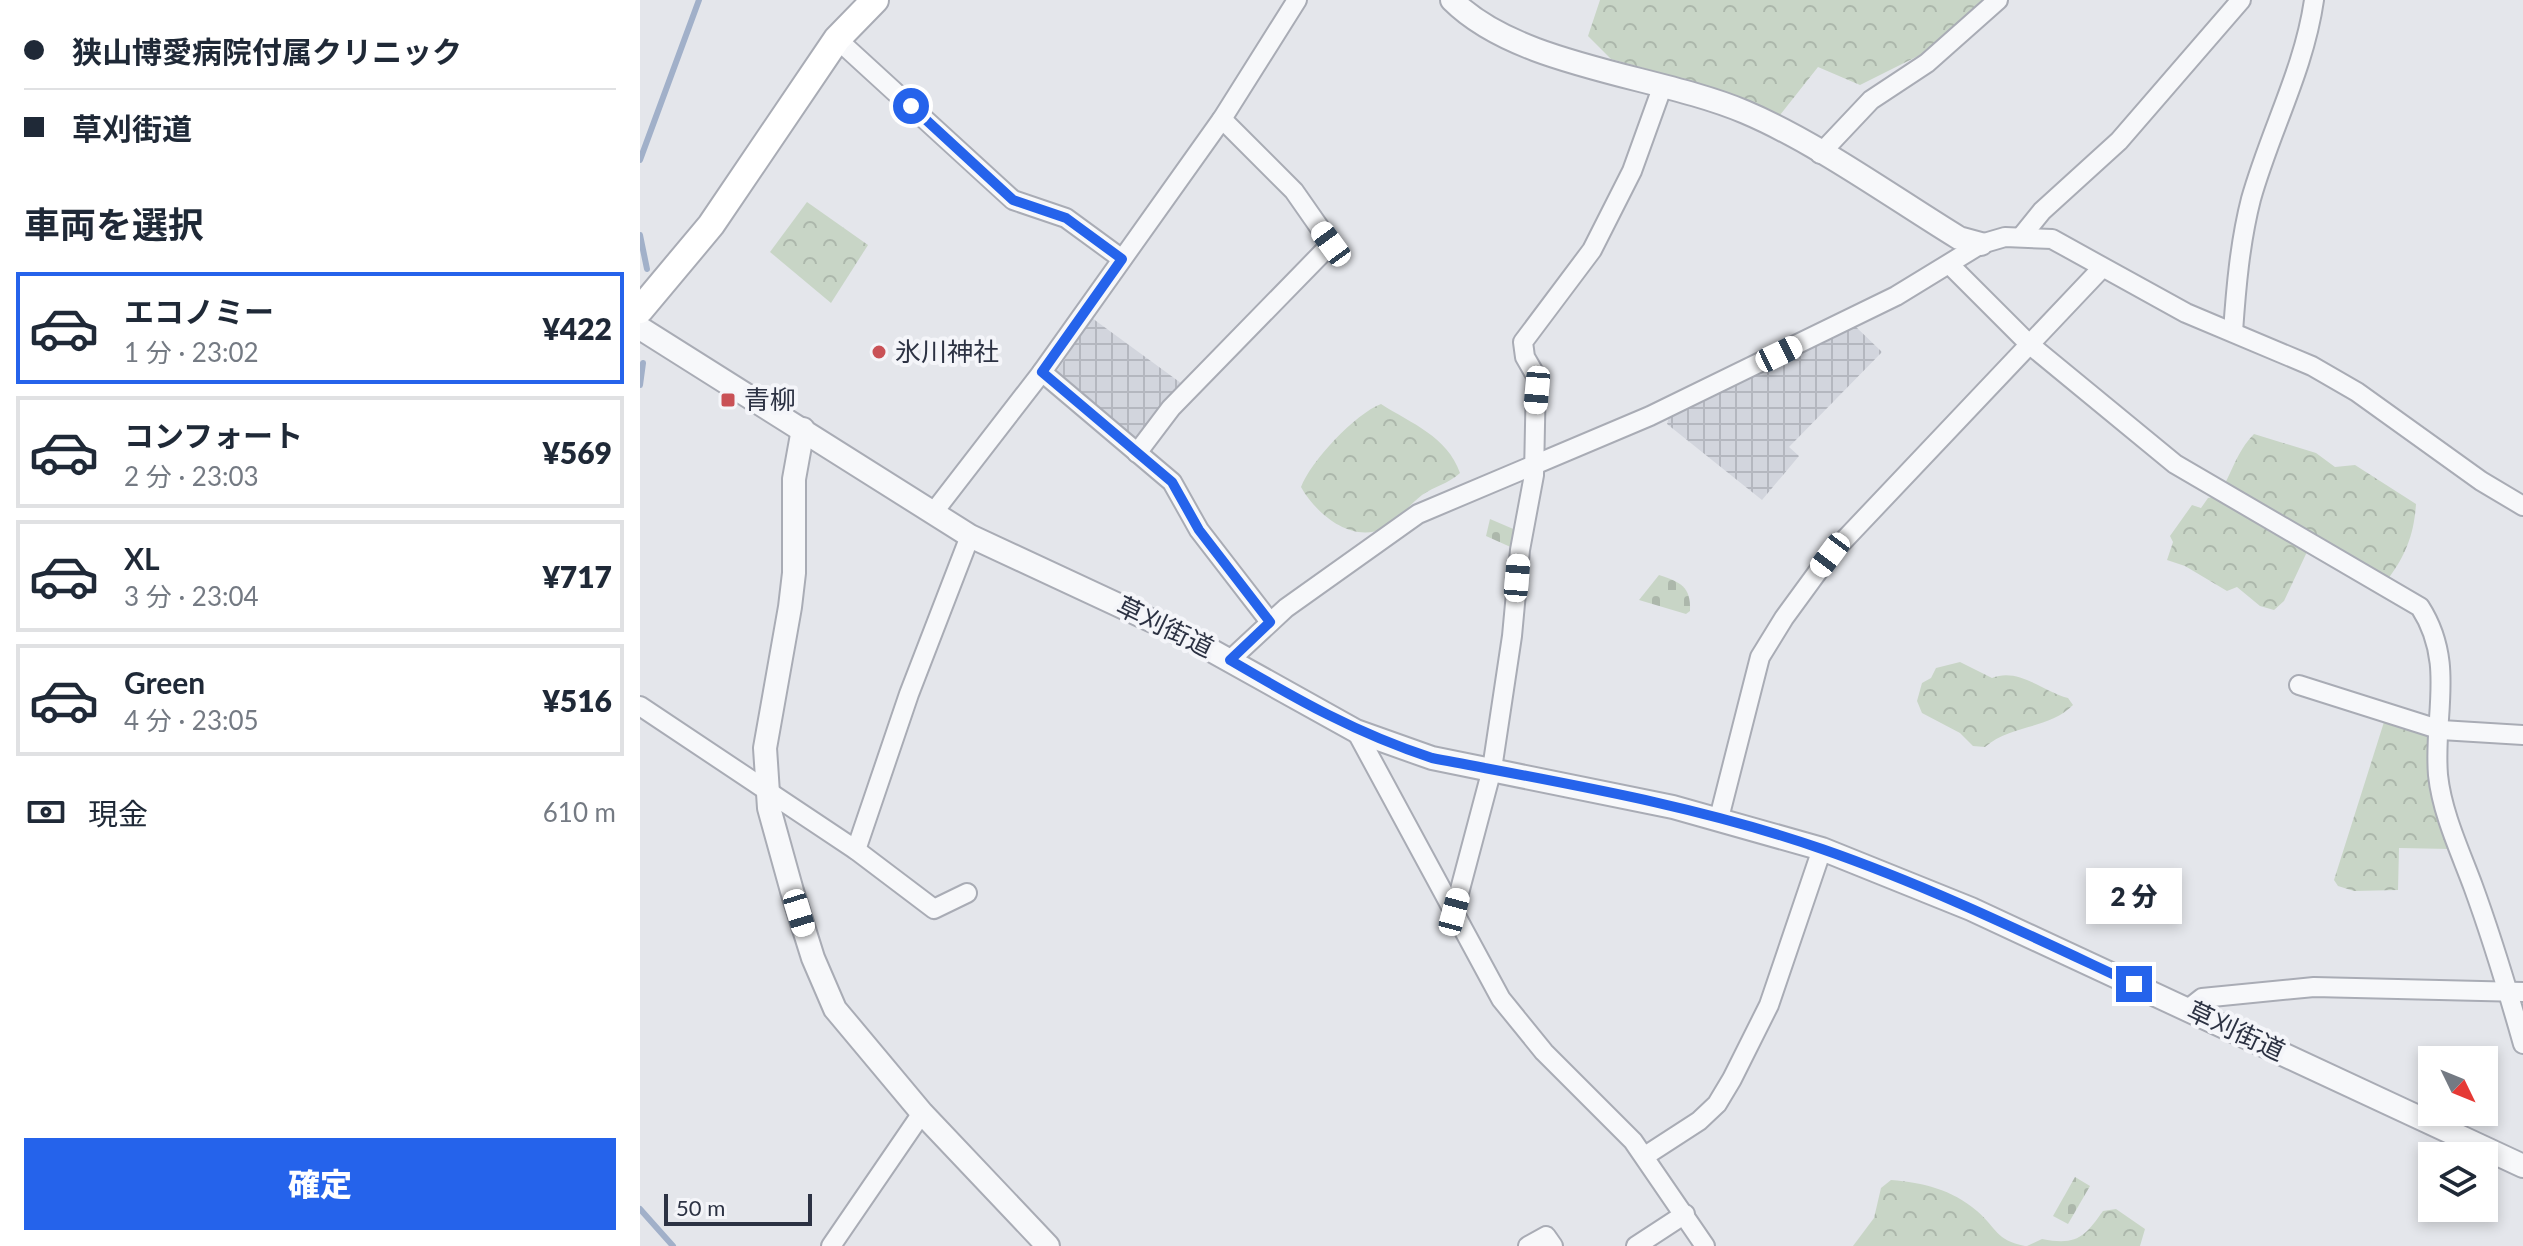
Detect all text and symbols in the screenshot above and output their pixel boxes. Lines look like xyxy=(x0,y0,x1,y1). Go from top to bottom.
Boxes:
text: 狭山博愛病院付属クリニック xyxy=(72,33,462,69)
route start xyxy=(893,88,929,124)
text: 草刈街道 xyxy=(72,110,192,146)
text: 車両を選択 xyxy=(24,202,204,246)
car xyxy=(1307,218,1355,270)
icon: car xyxy=(28,292,100,364)
text: エコノミー xyxy=(124,293,274,329)
text: ¥422 xyxy=(542,310,612,346)
car xyxy=(1752,333,1806,375)
place label: 氷川神社 xyxy=(895,335,999,367)
text: 1 分 · 23:02 xyxy=(124,336,259,368)
marker: 氷川神社 xyxy=(870,343,888,361)
car xyxy=(1523,365,1551,415)
place label: 青柳 xyxy=(744,383,796,415)
marker: 青柳 xyxy=(719,391,737,409)
icon: car xyxy=(28,416,100,488)
text: コンフォート xyxy=(124,417,303,453)
text: ¥569 xyxy=(542,434,612,470)
text: 2 分 · 23:03 xyxy=(124,460,259,492)
car xyxy=(1806,529,1854,581)
icon: car xyxy=(28,540,100,612)
text: XL xyxy=(124,540,160,576)
car xyxy=(1503,553,1531,603)
text: ¥717 xyxy=(542,558,612,594)
text: 3 分 · 23:04 xyxy=(124,580,259,612)
street label: 草刈街道 xyxy=(1112,589,1219,663)
icon: car xyxy=(28,664,100,736)
text: Green xyxy=(124,664,205,700)
text: ¥516 xyxy=(542,682,612,718)
text: 4 分 · 23:05 xyxy=(124,704,259,736)
icon: cash xyxy=(24,790,68,834)
text: 現金 xyxy=(88,795,148,831)
text: 610 m xyxy=(543,796,616,828)
callout: 2 分 xyxy=(2086,868,2182,924)
text: 2 分 xyxy=(2110,880,2158,912)
car xyxy=(1436,886,1472,938)
car xyxy=(781,887,817,939)
route end xyxy=(2116,966,2152,1002)
street label: 草刈街道 xyxy=(2183,994,2290,1067)
north arrow xyxy=(2418,1046,2498,1126)
map controls xyxy=(2418,1046,2498,1222)
button: 確定 xyxy=(24,1138,616,1230)
button: layers xyxy=(2418,1142,2498,1222)
scale bar xyxy=(664,1190,812,1226)
text: 50 m xyxy=(676,1194,725,1221)

